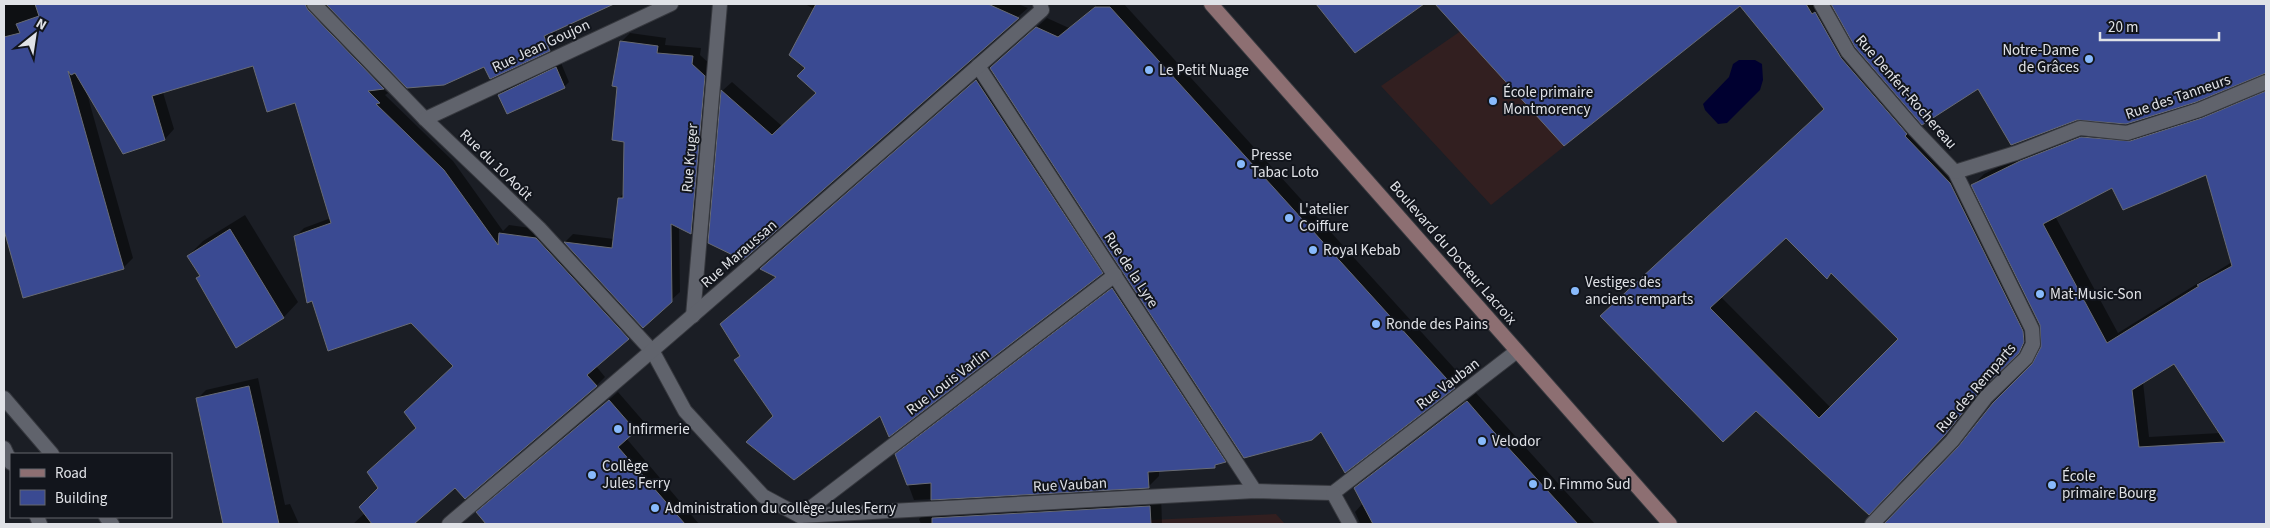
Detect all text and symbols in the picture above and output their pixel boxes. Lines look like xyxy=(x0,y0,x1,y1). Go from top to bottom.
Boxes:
north arrow xyxy=(10,10,60,60)
scale bar xyxy=(2100,10,2219,42)
text: N xyxy=(32,14,50,36)
street label: Rue Jean Goujon xyxy=(489,14,593,78)
text: 20 m xyxy=(2108,17,2138,38)
street label: Rue Denfert-Rochereau xyxy=(1850,30,1962,154)
place label: Notre-Dame de Grâces xyxy=(2002,40,2079,78)
marker: Notre-Dame de Grâces xyxy=(2083,53,2095,65)
place label: Le Petit Nuage xyxy=(1159,60,1249,81)
marker: Le Petit Nuage xyxy=(1143,64,1155,76)
street label: Rue des Tanneurs xyxy=(2123,69,2233,125)
place label: École primaire Montmorency xyxy=(1503,82,1593,120)
marker: École primaire Montmorency xyxy=(1487,95,1499,107)
street label: Rue Kruger xyxy=(677,122,704,193)
street label: Rue du 10 Août xyxy=(455,125,537,205)
place label: Presse Tabac Loto xyxy=(1251,145,1319,183)
marker: Presse Tabac Loto xyxy=(1235,158,1247,170)
street label: Boulevard du Docteur Lacroix xyxy=(1385,176,1522,330)
place label: L'atelier Coiffure xyxy=(1299,199,1349,237)
marker: L'atelier Coiffure xyxy=(1283,212,1295,224)
street label: Rue Maraussan xyxy=(696,215,782,293)
street label: Rue de la Lyre xyxy=(1099,228,1163,312)
place label: Royal Kebab xyxy=(1323,240,1401,261)
marker: Royal Kebab xyxy=(1307,244,1319,256)
place label: Vestiges des anciens remparts xyxy=(1585,272,1693,310)
place label: Mat-Music-Son xyxy=(2050,284,2142,305)
marker: Vestiges des anciens remparts xyxy=(1569,285,1581,297)
marker: Mat-Music-Son xyxy=(2034,288,2046,300)
place label: Ronde des Pains xyxy=(1386,314,1488,335)
marker: Ronde des Pains xyxy=(1370,318,1382,330)
street label: Rue des Remparts xyxy=(1931,339,2021,437)
street label: Rue Louis Varlin xyxy=(902,344,994,420)
street label: Rue Vauban xyxy=(1412,353,1484,415)
place label: Infirmerie xyxy=(628,419,690,440)
marker: Infirmerie xyxy=(612,423,624,435)
place label: Velodor xyxy=(1492,431,1541,452)
marker: Velodor xyxy=(1476,435,1488,447)
legend xyxy=(10,453,172,518)
place label: Collège Jules Ferry xyxy=(602,456,670,494)
text: Road xyxy=(55,463,87,484)
place label: École primaire Bourg xyxy=(2062,466,2157,504)
marker: Collège Jules Ferry xyxy=(586,469,598,481)
street label: Rue Vauban xyxy=(1032,473,1108,497)
place label: D. Fimmo Sud xyxy=(1543,474,1631,495)
marker: D. Fimmo Sud xyxy=(1527,478,1539,490)
marker: École primaire Bourg xyxy=(2046,479,2058,491)
text: Building xyxy=(55,488,108,509)
place label: Administration du collège Jules Ferry xyxy=(665,498,896,519)
marker: Administration du collège Jules Ferry xyxy=(649,502,661,514)

